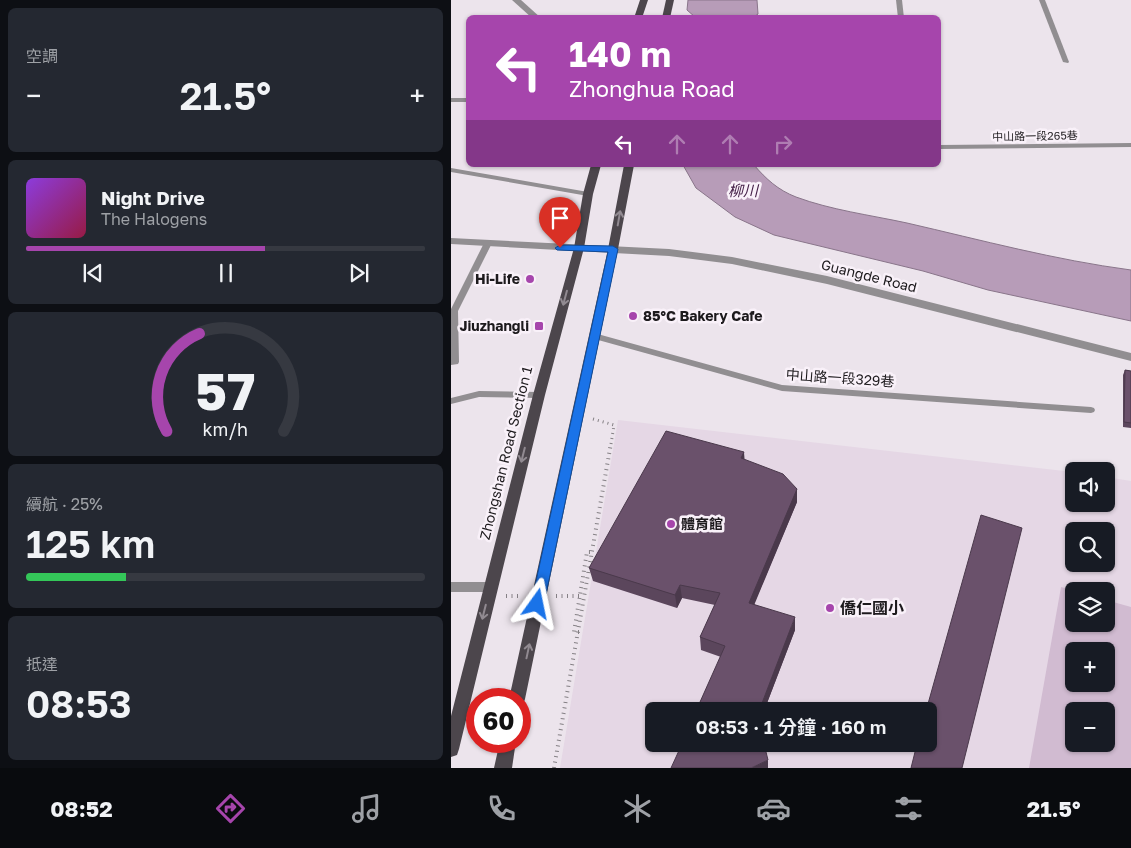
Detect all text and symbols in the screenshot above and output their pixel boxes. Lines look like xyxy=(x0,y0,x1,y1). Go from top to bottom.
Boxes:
text: 140 m xyxy=(569,33,671,75)
icon: left xyxy=(486,35,551,100)
text: 空調 xyxy=(26,46,58,66)
text: 21.5° xyxy=(180,73,271,118)
text: Zhonghua Road xyxy=(569,75,735,102)
text: − xyxy=(26,79,41,112)
text: + xyxy=(410,79,425,112)
street label: 中山路一段265巷 xyxy=(992,128,1078,143)
icon: left xyxy=(610,130,638,158)
icon: ahead xyxy=(663,130,691,158)
icon: ahead xyxy=(716,130,744,158)
icon: right xyxy=(769,130,797,158)
water label: 柳川 xyxy=(728,181,760,199)
text: Night Drive xyxy=(101,186,205,209)
pin xyxy=(539,197,581,248)
icon: arrive xyxy=(546,204,574,232)
text: The Halogens xyxy=(101,209,207,229)
one-way arrow xyxy=(615,211,625,227)
street label: Guangde Road xyxy=(820,255,919,296)
icon: previous xyxy=(79,259,107,287)
icon: pause xyxy=(212,259,240,287)
icon: next xyxy=(345,259,373,287)
place label: Hi-Life xyxy=(475,270,520,287)
marker: Hi-Life xyxy=(524,273,536,285)
one-way arrow xyxy=(560,289,570,305)
place label: 85°C Bakery Cafe xyxy=(643,307,763,324)
marker: 85°C Bakery Cafe xyxy=(627,310,639,322)
place label: Jiuzhangli xyxy=(460,317,529,334)
marker: Jiuzhangli xyxy=(533,320,545,332)
text: 57 xyxy=(195,359,256,421)
street label: Zhongshan Road Section 1 xyxy=(476,364,535,541)
street label: 中山路一段329巷 xyxy=(785,365,895,390)
text: km/h xyxy=(203,418,248,440)
one-way arrow xyxy=(518,446,528,462)
map controls xyxy=(1065,462,1115,752)
button: sound xyxy=(1065,462,1115,512)
text: 續航 · 25% xyxy=(26,494,103,514)
place label: 體育館 xyxy=(681,515,723,532)
marker: 體育館 xyxy=(665,518,677,530)
text: 125 km xyxy=(26,521,155,566)
button: search xyxy=(1065,522,1115,572)
position arrow xyxy=(510,577,562,629)
button: layers xyxy=(1065,582,1115,632)
place label: 僑仁國小 xyxy=(840,598,904,618)
marker: 僑仁國小 xyxy=(824,602,836,614)
one-way arrow xyxy=(479,604,488,620)
button: + xyxy=(1065,642,1115,692)
one-way arrow xyxy=(523,643,533,659)
text: 抵達 xyxy=(26,654,58,674)
text: 08:53 xyxy=(26,681,132,726)
speed limit sign: 60 xyxy=(466,688,531,753)
button: − xyxy=(1065,702,1115,752)
text: 08:53 · 1 分鐘 · 160 m xyxy=(696,715,886,738)
icon: directions xyxy=(213,791,248,826)
icon: music xyxy=(349,791,384,826)
icon: phone xyxy=(484,791,519,826)
icon: climate xyxy=(620,791,655,826)
icon: car xyxy=(756,791,791,826)
icon: filters xyxy=(891,791,926,826)
text: 08:52 xyxy=(50,795,113,822)
text: 21.5° xyxy=(1027,795,1081,822)

